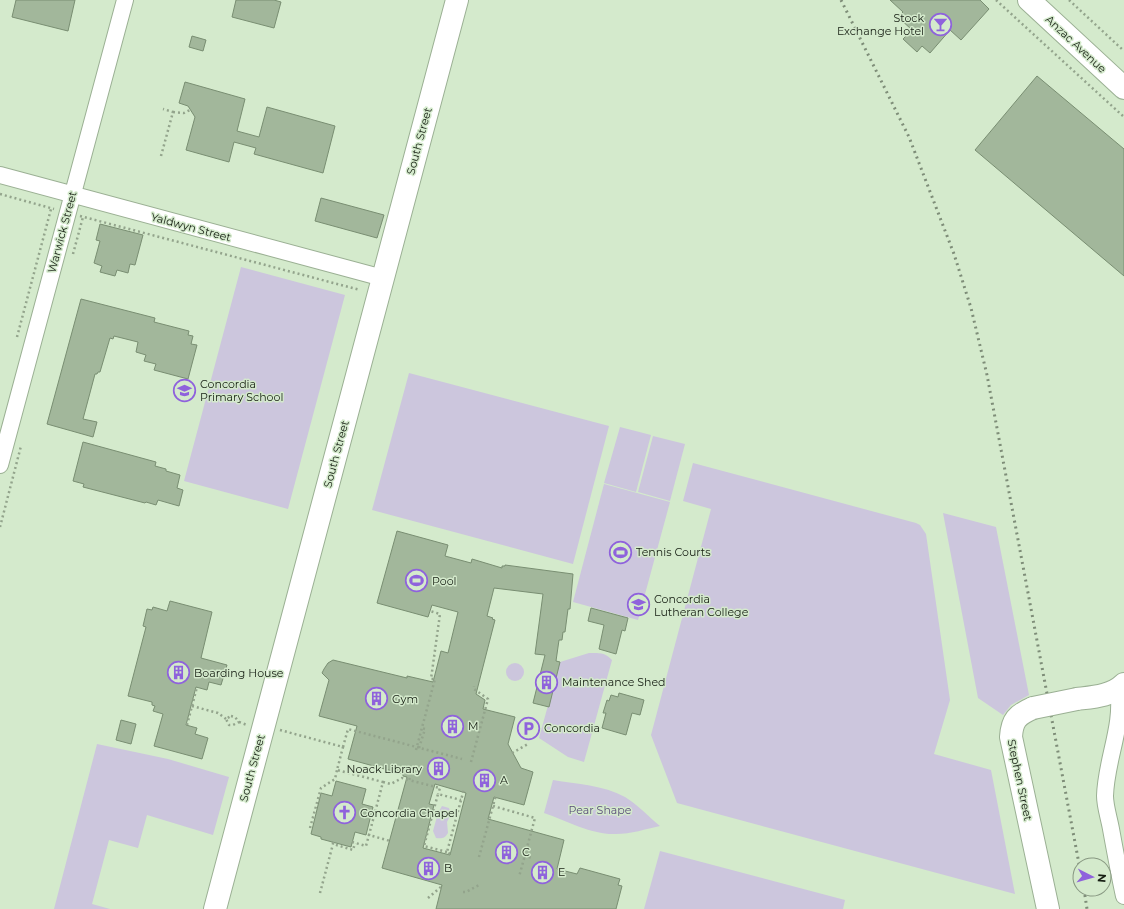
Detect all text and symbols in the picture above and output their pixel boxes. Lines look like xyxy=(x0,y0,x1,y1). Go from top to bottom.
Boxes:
place label: Stock Exchange Hotel xyxy=(837,11,924,38)
bar icon: Stock Exchange Hotel xyxy=(927,11,953,37)
street label: Anzac Avenue xyxy=(1043,12,1110,76)
street label: South Street xyxy=(403,105,435,176)
street label: Warwick Street xyxy=(44,189,80,274)
street label: Yaldwyn Street xyxy=(149,210,233,245)
school or university icon: Concordia Primary School xyxy=(171,377,197,403)
place label: Concordia Primary School xyxy=(200,377,283,404)
street label: South Street xyxy=(320,418,352,489)
sports icon: Tennis Courts xyxy=(608,539,634,565)
place label: Tennis Courts xyxy=(636,545,711,559)
sports icon: Pool xyxy=(404,568,430,594)
place label: Pool xyxy=(432,574,457,588)
school or university icon: Concordia Lutheran College xyxy=(626,592,652,618)
place label: Concordia Lutheran College xyxy=(654,592,749,619)
building icon: Boarding House xyxy=(166,660,192,686)
place label: Boarding House xyxy=(194,666,284,680)
building icon: Maintenance Shed xyxy=(534,669,560,695)
place label: Maintenance Shed xyxy=(562,675,666,689)
building icon: Gym xyxy=(363,686,389,712)
place label: Gym xyxy=(392,692,418,706)
building icon: M xyxy=(440,713,466,739)
parking icon: Concordia xyxy=(516,715,542,741)
place label: M xyxy=(468,719,479,733)
place label: Concordia xyxy=(544,721,600,735)
street label: South Street xyxy=(236,732,268,803)
street label: Stephen Street xyxy=(1005,738,1036,822)
building icon: Noack Library xyxy=(425,756,451,782)
place label: Noack Library xyxy=(346,762,422,776)
building icon: A xyxy=(471,767,497,793)
place label: A xyxy=(500,773,508,787)
church icon: Concordia Chapel xyxy=(331,800,357,826)
park label: Pear Shape xyxy=(569,803,632,817)
place label: Concordia Chapel xyxy=(360,806,458,820)
building icon: C xyxy=(493,839,519,865)
place label: C xyxy=(522,845,530,859)
building icon: B xyxy=(415,855,441,881)
north arrow xyxy=(1072,857,1112,897)
building icon: E xyxy=(529,859,555,885)
place label: B xyxy=(444,861,452,875)
place label: E xyxy=(558,865,565,879)
text: N xyxy=(1095,873,1109,883)

